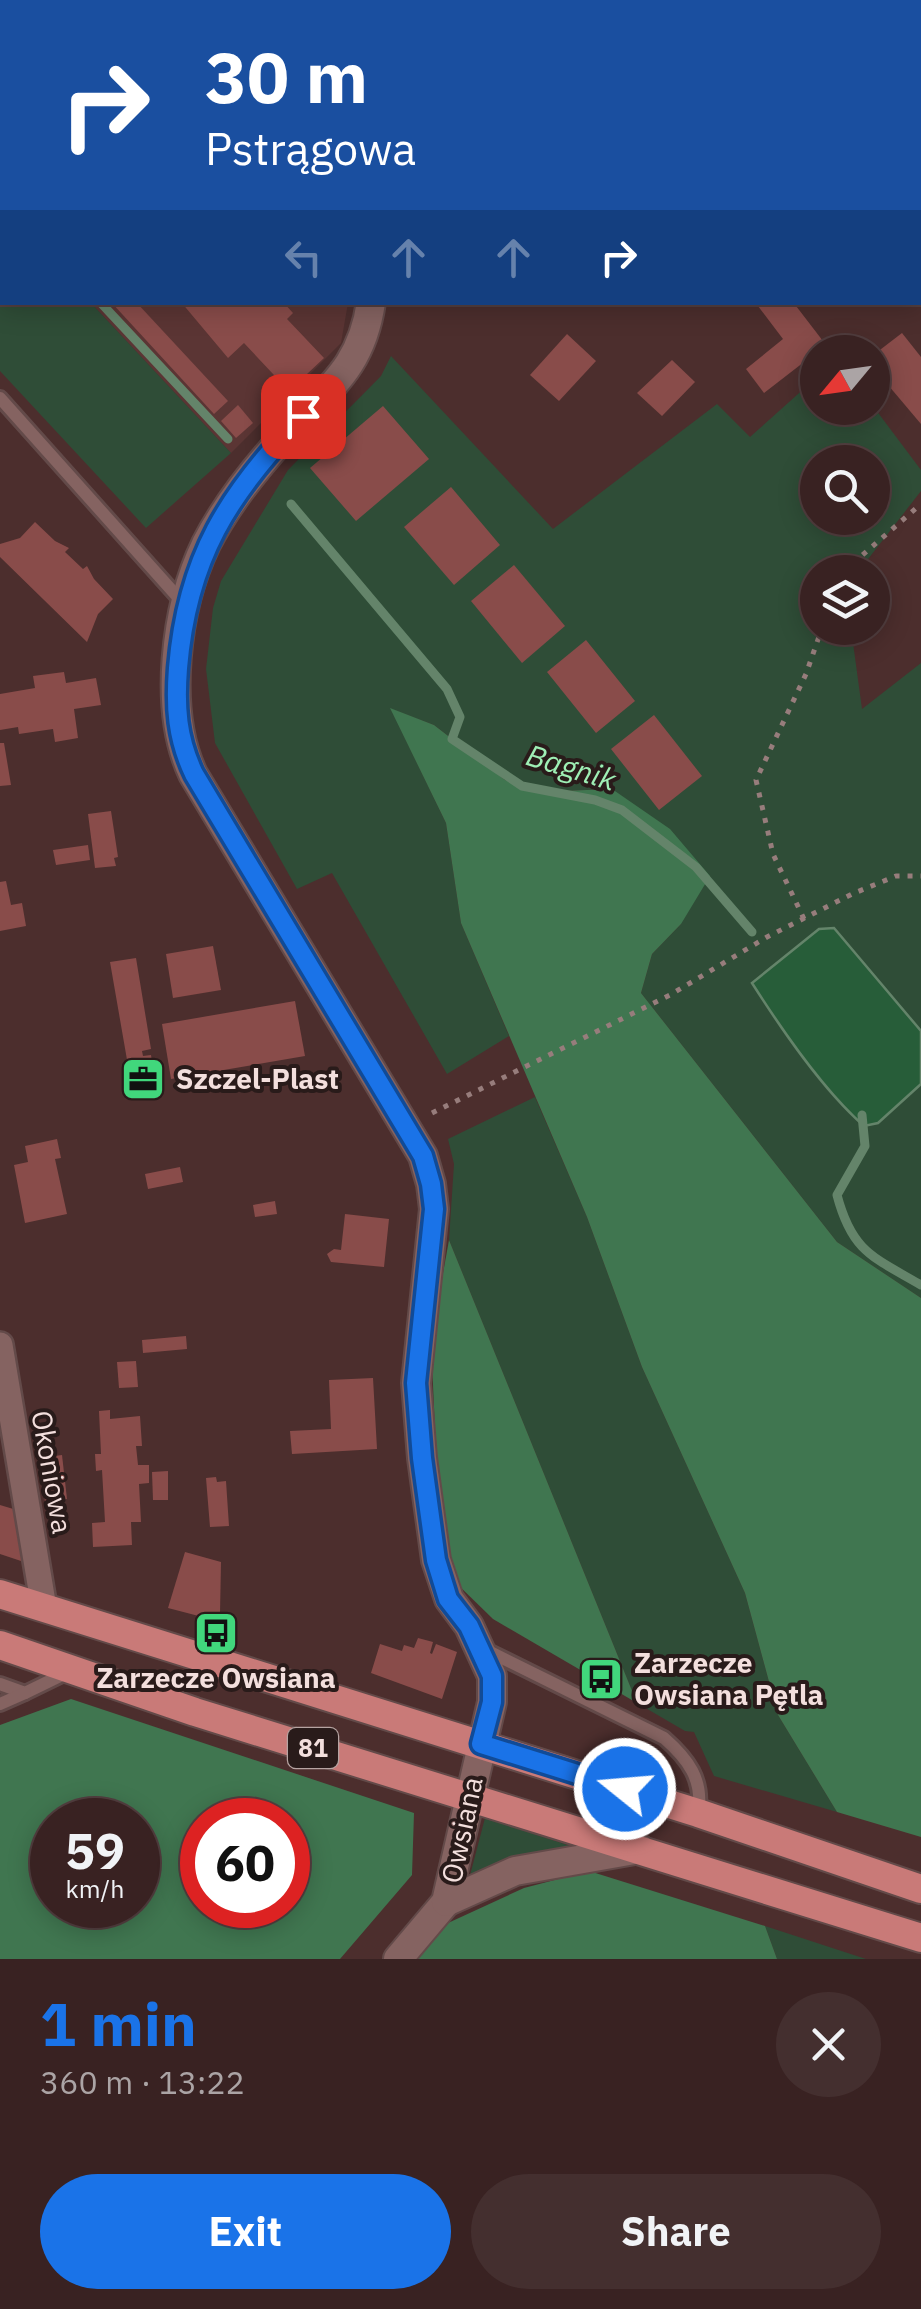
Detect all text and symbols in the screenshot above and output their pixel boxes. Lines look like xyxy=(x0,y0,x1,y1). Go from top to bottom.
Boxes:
text: 30 m xyxy=(205,31,368,122)
icon: right xyxy=(40,40,170,170)
text: Pstrągowa xyxy=(205,119,416,177)
icon: left xyxy=(276,230,331,285)
icon: ahead xyxy=(381,230,436,285)
icon: ahead xyxy=(486,230,541,285)
icon: right xyxy=(591,230,646,285)
north arrow xyxy=(800,335,890,425)
map controls xyxy=(800,335,890,645)
pin xyxy=(261,374,346,459)
icon: arrive xyxy=(276,389,331,444)
button: search xyxy=(800,445,890,535)
button: layers xyxy=(800,555,890,645)
water label: Bagnik xyxy=(522,734,621,799)
office icon: Szczel-Plast xyxy=(120,1056,166,1102)
place label: Szczel-Plast xyxy=(176,1060,339,1097)
street label: Okoniowa xyxy=(23,1407,82,1536)
bus stop icon: Zarzecze Owsiana xyxy=(193,1610,239,1656)
place label: Zarzecze Owsiana Pętla xyxy=(634,1644,823,1713)
bus stop icon: Zarzecze Owsiana Pętla xyxy=(578,1656,624,1702)
place label: Zarzecze Owsiana xyxy=(96,1659,336,1696)
road number: 81 xyxy=(288,1728,338,1768)
position arrow xyxy=(573,1737,677,1841)
street label: Owsiana xyxy=(432,1773,491,1886)
speed limit sign: 60 xyxy=(180,1798,310,1928)
text: 59 xyxy=(65,1818,125,1883)
text: km/h xyxy=(66,1872,124,1905)
text: 1 min xyxy=(40,1984,197,2063)
button: close xyxy=(776,1992,881,2097)
text: 360 m · 13:22 xyxy=(40,2061,245,2103)
button: Exit xyxy=(40,2174,451,2289)
button: Share xyxy=(471,2174,881,2289)

